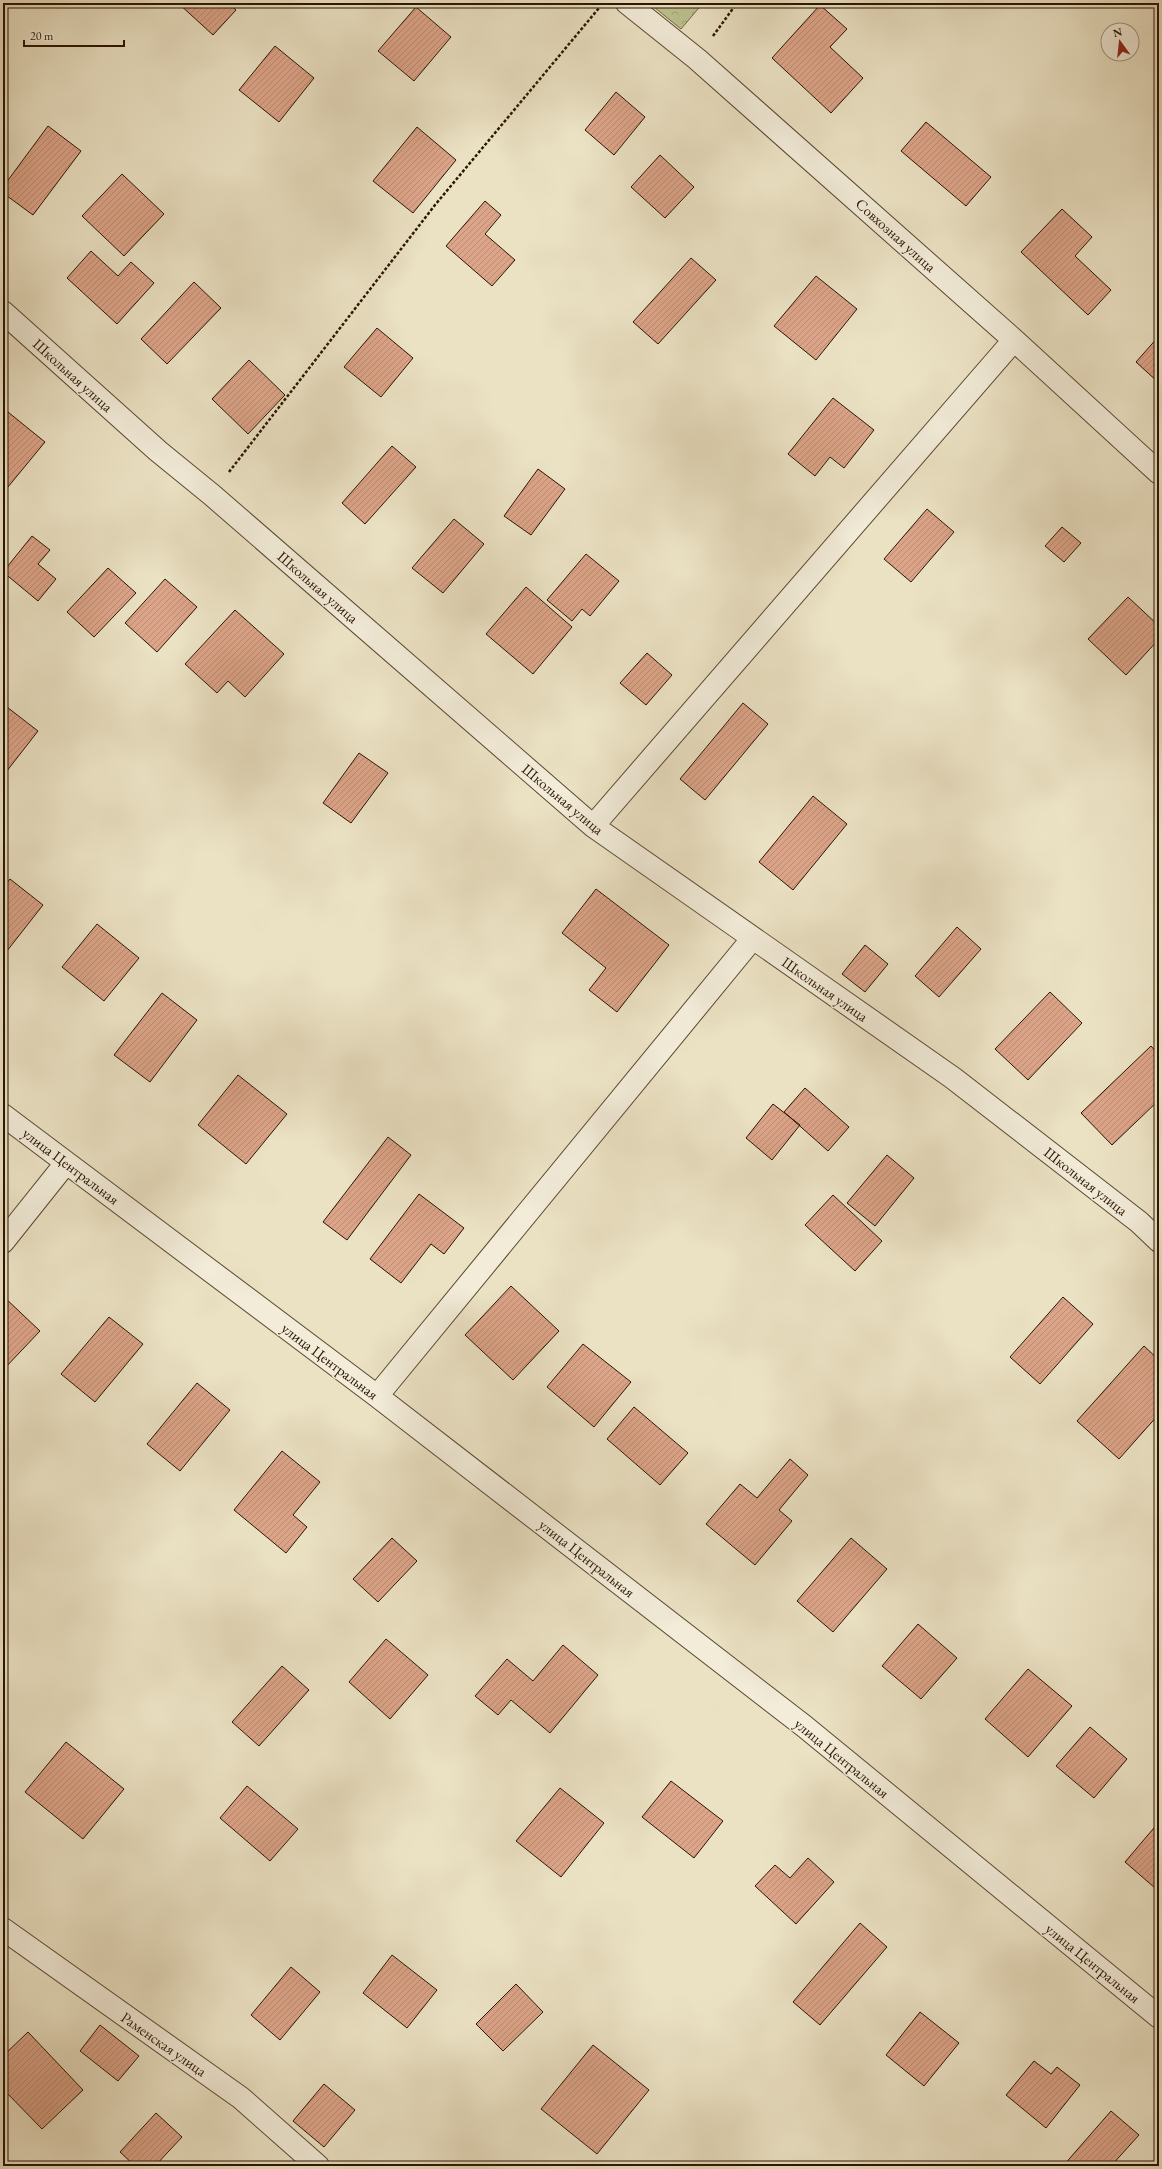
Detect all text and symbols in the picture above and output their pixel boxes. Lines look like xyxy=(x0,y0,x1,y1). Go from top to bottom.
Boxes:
scale bar xyxy=(24,22,124,48)
north arrow xyxy=(1100,22,1140,62)
text: N xyxy=(1111,24,1124,40)
text: 20 m xyxy=(30,28,54,44)
street label: Совхозная улица xyxy=(852,194,940,276)
street label: Школьная улица xyxy=(29,334,117,416)
street label: Школьная улица xyxy=(274,547,362,627)
street label: Школьная улица xyxy=(518,759,608,839)
street label: Школьная улица xyxy=(778,952,872,1026)
street label: улица Центральная xyxy=(19,1123,123,1209)
street label: Школьная улица xyxy=(1040,1142,1132,1220)
street label: улица Центральная xyxy=(278,1318,382,1404)
street label: улица Центральная xyxy=(535,1515,639,1602)
street label: улица Центральная xyxy=(791,1714,893,1802)
street label: улица Центральная xyxy=(1042,1919,1144,2007)
street label: Раменская улица xyxy=(118,2008,210,2080)

